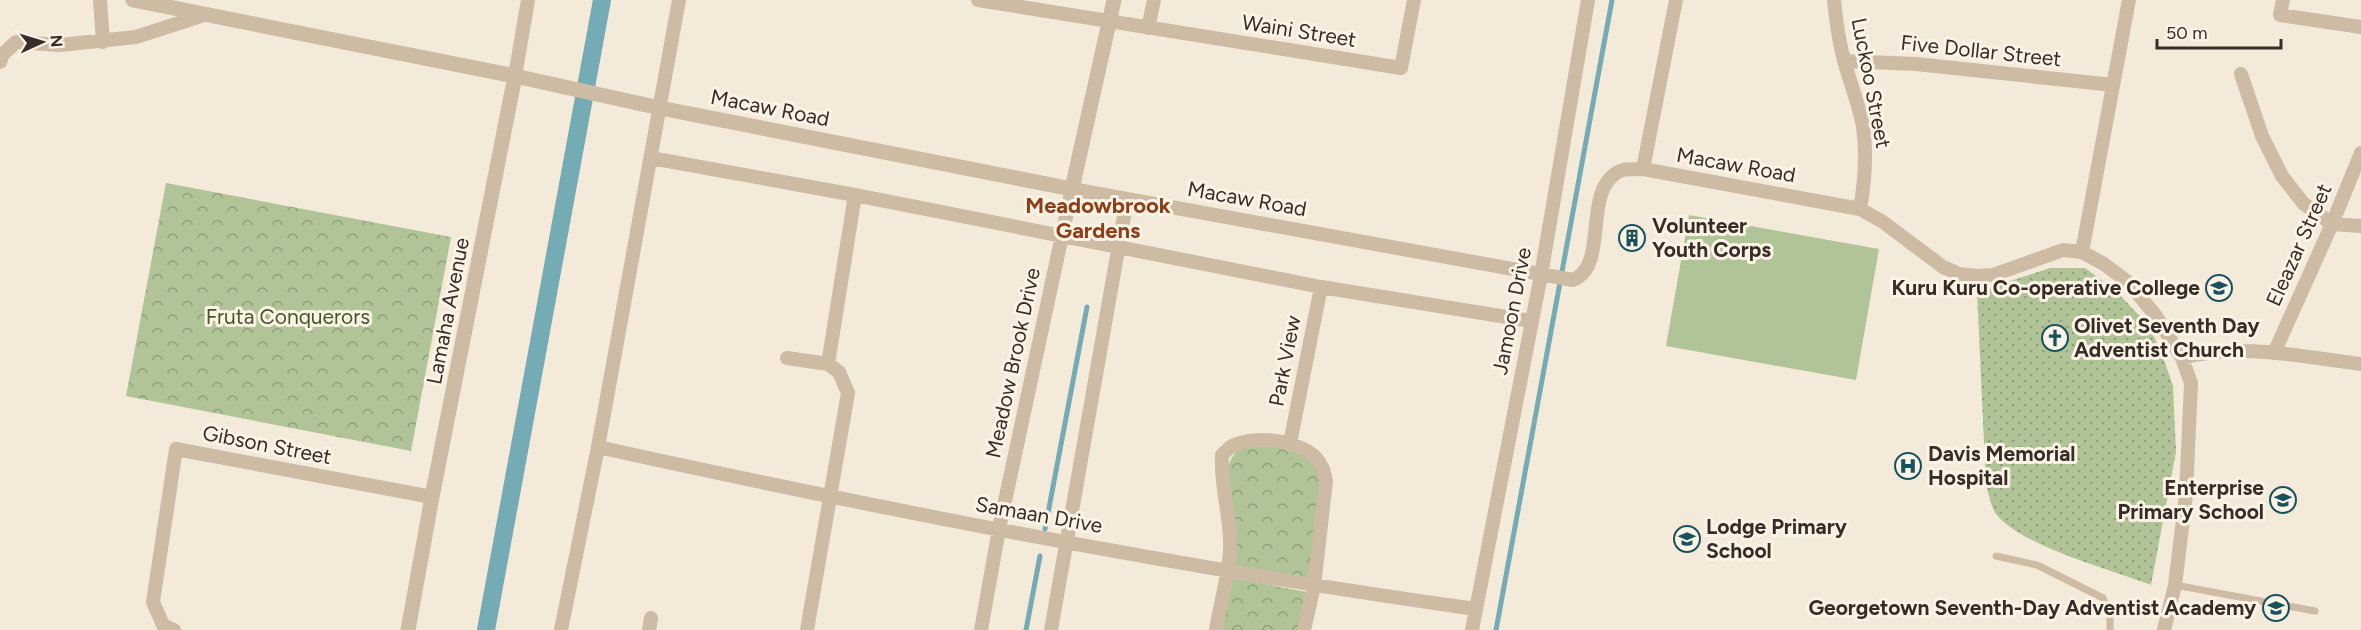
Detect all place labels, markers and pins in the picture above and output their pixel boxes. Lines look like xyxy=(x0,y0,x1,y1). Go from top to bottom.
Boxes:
place label: Volunteer Youth Corps xyxy=(1652,213,1771,262)
building icon: Volunteer Youth Corps xyxy=(1617,223,1647,253)
school or university icon: Kuru Kuru Co-operative College xyxy=(2204,273,2234,303)
place label: Kuru Kuru Co-operative College xyxy=(1892,275,2200,300)
place label: Olivet Seventh Day Adventist Church xyxy=(2074,313,2260,362)
church icon: Olivet Seventh Day Adventist Church xyxy=(2040,323,2070,353)
place label: Davis Memorial Hospital xyxy=(1928,441,2076,490)
hospital icon: Davis Memorial Hospital xyxy=(1893,451,1923,481)
place label: Enterprise Primary School xyxy=(2118,475,2264,524)
school or university icon: Enterprise Primary School xyxy=(2268,485,2298,515)
place label: Lodge Primary School xyxy=(1706,514,1848,563)
school or university icon: Lodge Primary School xyxy=(1672,524,1702,554)
school or university icon: Georgetown Seventh-Day Adventist Academy xyxy=(2261,593,2291,623)
place label: Georgetown Seventh-Day Adventist Academy xyxy=(1808,595,2257,620)

